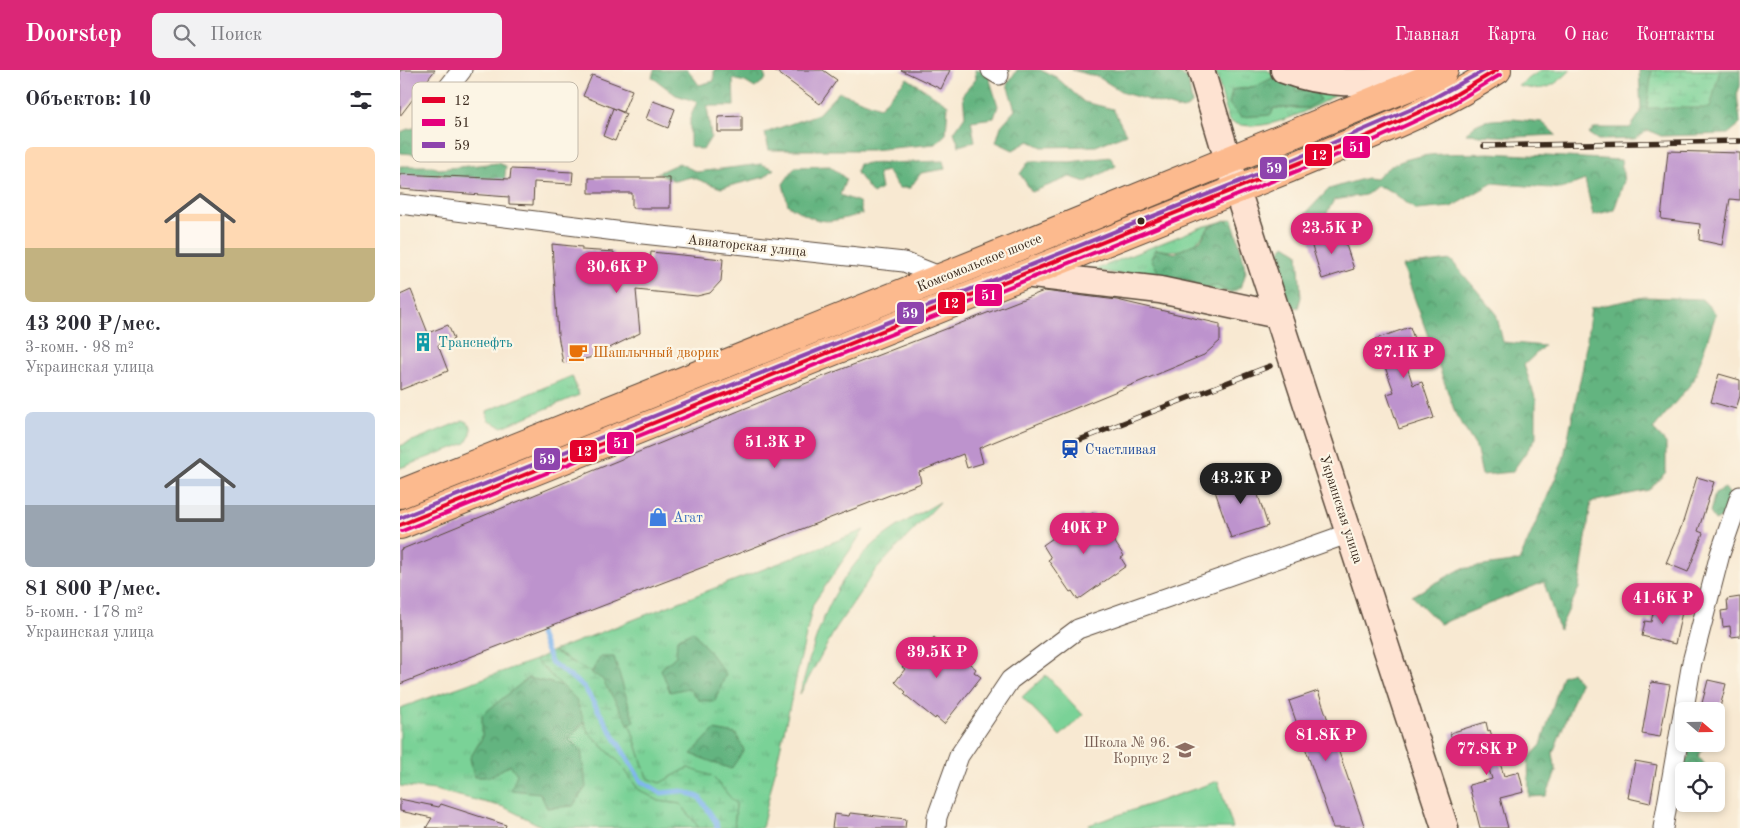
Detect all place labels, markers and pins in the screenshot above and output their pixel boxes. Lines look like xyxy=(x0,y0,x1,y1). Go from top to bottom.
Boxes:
pin: 23.5K ₽ xyxy=(1286,212,1378,255)
unlabelled marker xyxy=(1136,216,1146,226)
pin: 30.6K ₽ xyxy=(571,252,663,294)
building icon: Транснефть xyxy=(412,331,434,353)
place label: Транснефть xyxy=(438,336,513,351)
pin: 27.1K ₽ xyxy=(1358,336,1450,379)
cafe icon: Шашлычный дворик xyxy=(567,341,589,363)
place label: Шашлычный дворик xyxy=(593,346,719,360)
pin: 51.3K ₽ xyxy=(729,426,821,469)
station icon: Счастливая xyxy=(1059,438,1081,460)
place label: Счастливая xyxy=(1085,443,1156,457)
pin: 43.2K ₽ xyxy=(1195,462,1287,505)
shop icon: Агат xyxy=(647,506,669,528)
place label: Агат xyxy=(673,511,703,525)
pin: 40K ₽ xyxy=(1049,512,1119,555)
pin: 41.6K ₽ xyxy=(1617,582,1709,625)
pin: 39.5K ₽ xyxy=(891,636,983,679)
pin: 81.8K ₽ xyxy=(1280,720,1372,762)
pin: 77.8K ₽ xyxy=(1441,734,1533,776)
place label: Школа № 96. Корпус 2 xyxy=(1084,736,1170,766)
school or university icon: Школа № 96. Корпус 2 xyxy=(1174,739,1196,761)

